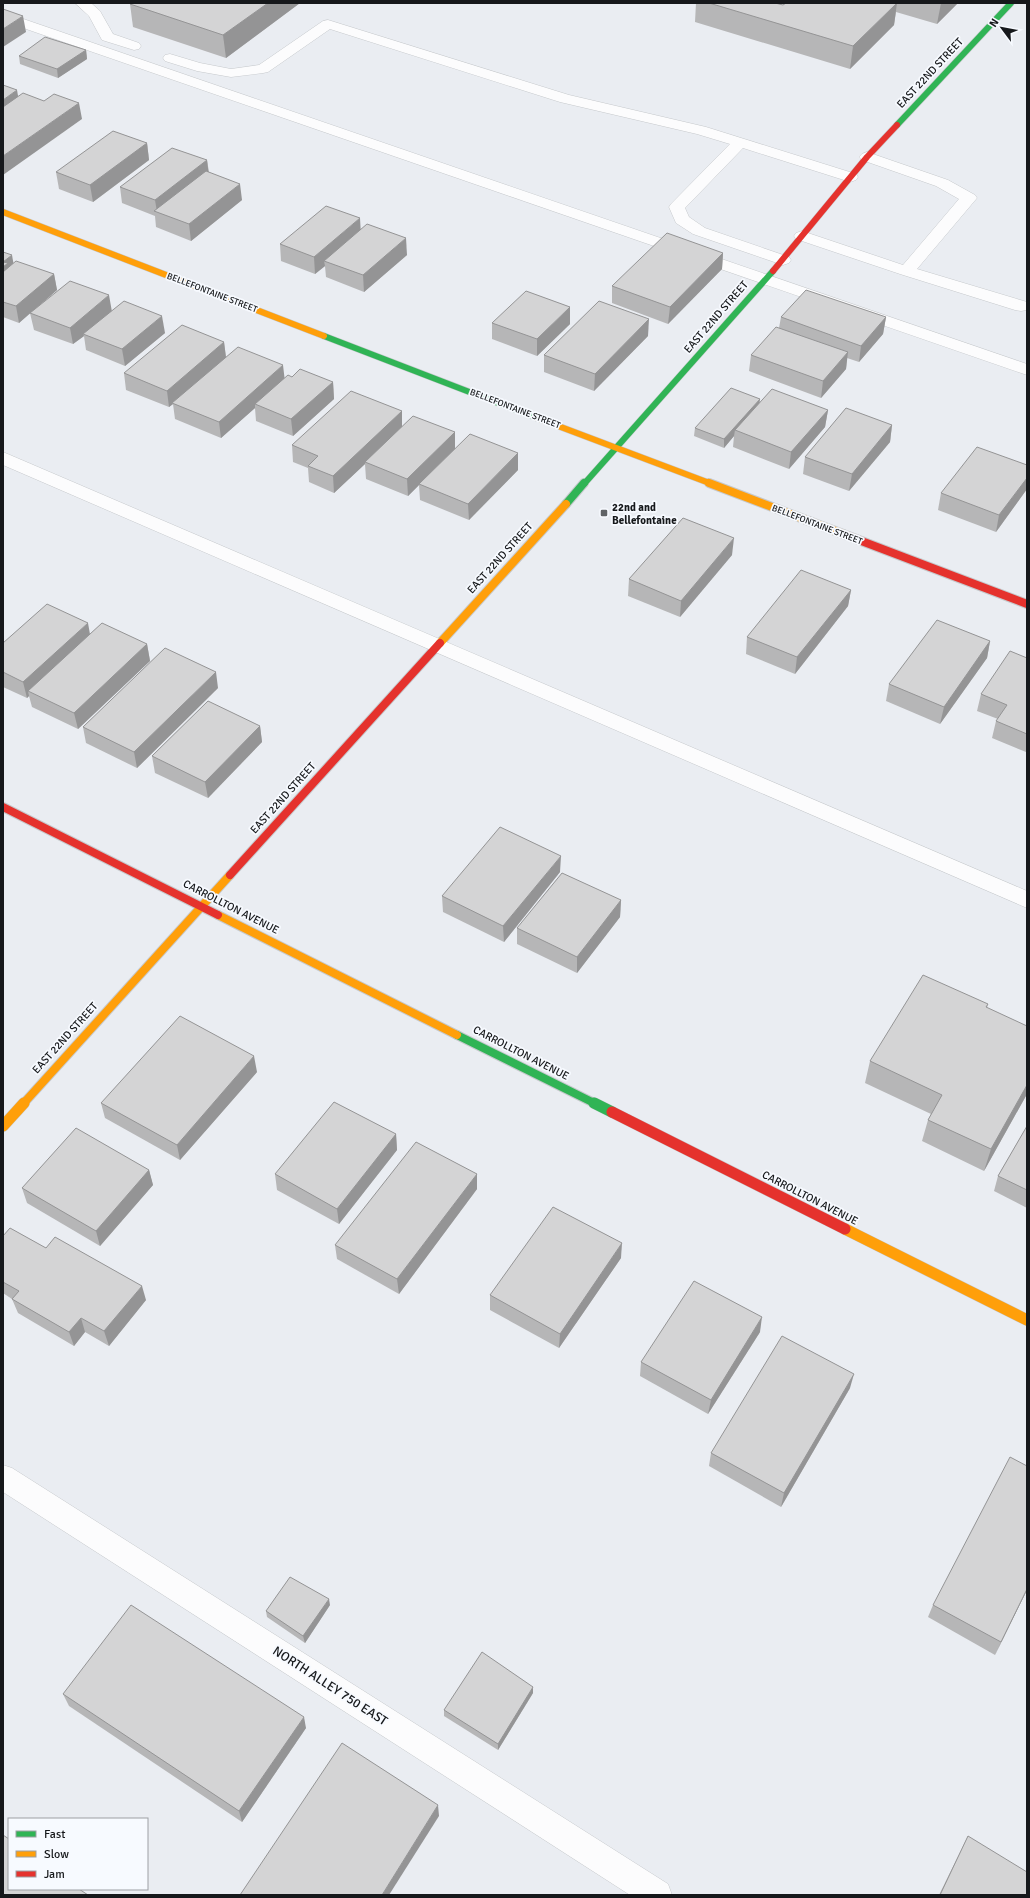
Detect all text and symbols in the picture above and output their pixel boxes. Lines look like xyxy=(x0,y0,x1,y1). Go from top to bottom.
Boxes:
north arrow xyxy=(982,8,1022,48)
text: N xyxy=(986,16,1001,30)
street label: EAST 22ND STREET xyxy=(894,35,966,111)
street label: BELLEFONTAINE STREET xyxy=(165,271,259,316)
street label: EAST 22ND STREET xyxy=(681,278,751,356)
street label: BELLEFONTAINE STREET xyxy=(468,387,562,432)
place label: 22nd and Bellefontaine xyxy=(612,501,677,527)
street label: BELLEFONTAINE STREET xyxy=(770,503,864,548)
marker: 22nd and Bellefontaine xyxy=(599,508,609,518)
street label: EAST 22ND STREET xyxy=(465,519,536,596)
street label: EAST 22ND STREET xyxy=(248,759,319,836)
street label: CARROLLTON AVENUE xyxy=(181,877,281,937)
street label: EAST 22ND STREET xyxy=(30,999,101,1076)
street label: CARROLLTON AVENUE xyxy=(471,1023,571,1083)
street label: CARROLLTON AVENUE xyxy=(760,1168,860,1228)
street label: NORTH ALLEY 750 EAST xyxy=(270,1643,391,1729)
legend xyxy=(8,1818,148,1890)
text: Fast xyxy=(44,1827,65,1842)
text: Slow xyxy=(44,1847,69,1862)
text: Jam xyxy=(44,1867,65,1882)

